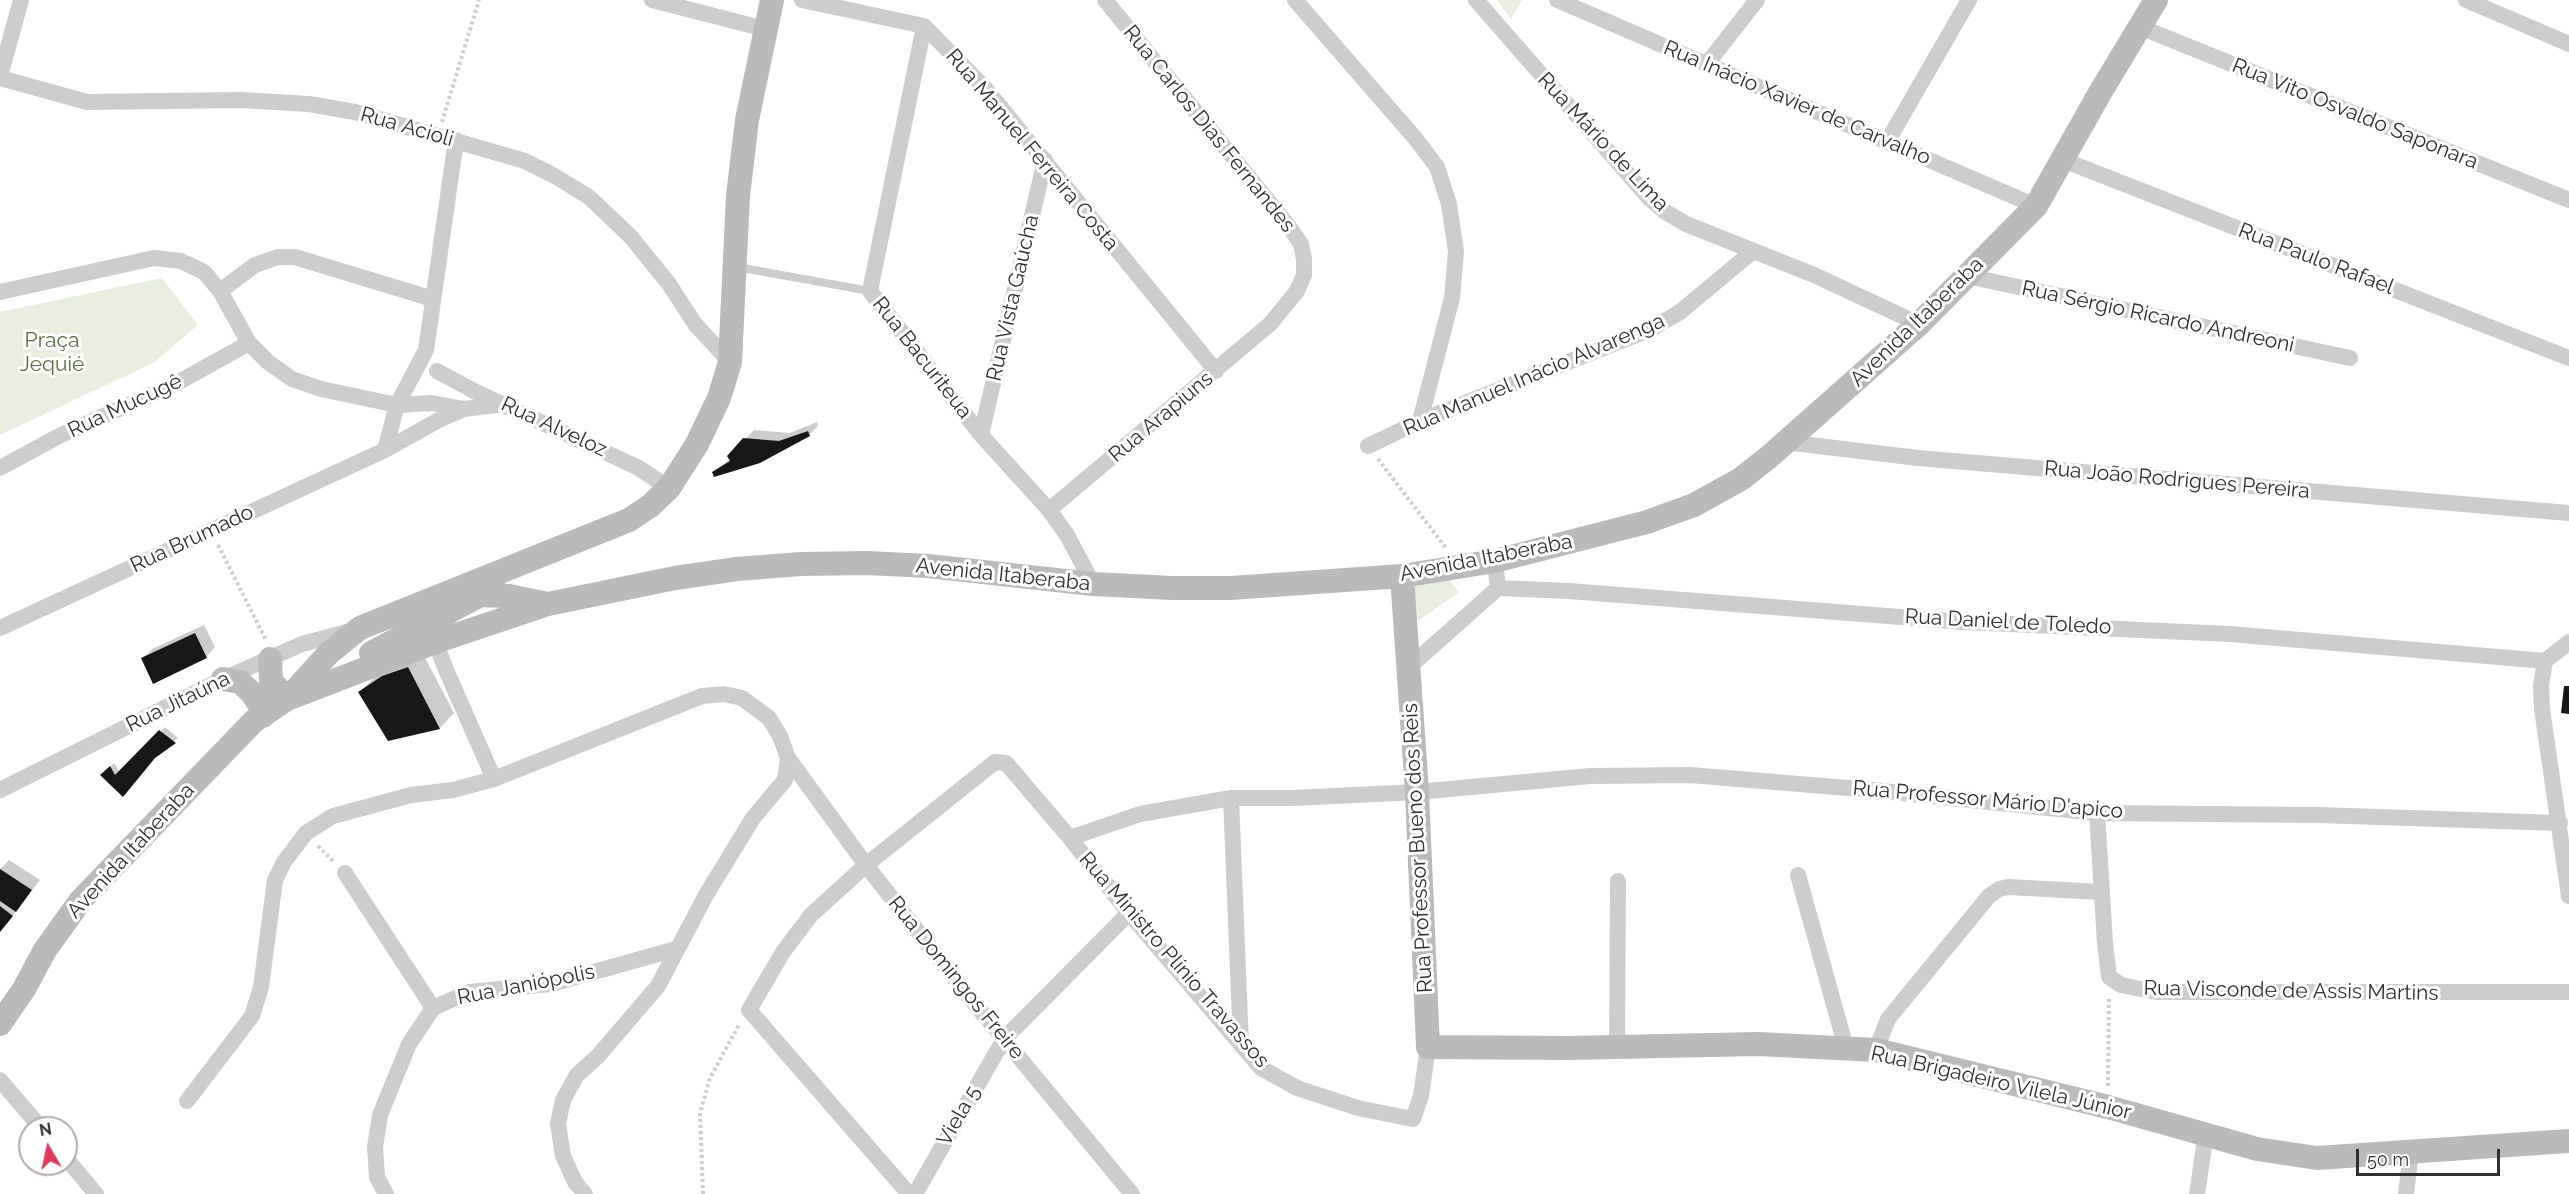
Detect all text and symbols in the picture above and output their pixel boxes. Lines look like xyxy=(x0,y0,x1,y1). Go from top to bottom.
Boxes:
street label: Rua Carlos Dias Fernandes xyxy=(1118,20,1300,238)
street label: Rua Inácio Xavier de Carvalho xyxy=(1660,35,1934,171)
street label: Rua Manuel Ferreira Costa xyxy=(940,44,1124,256)
street label: Rua Vito Osvaldo Saponara xyxy=(2228,53,2482,175)
street label: Rua Mário de Lima xyxy=(1532,67,1674,217)
street label: Rua Acioli xyxy=(358,102,456,152)
street label: Rua Vista Gaúcha xyxy=(982,212,1044,384)
street label: Rua Paulo Rafael xyxy=(2235,218,2397,300)
street label: Avenida Itaberaba xyxy=(1845,252,1989,392)
street label: Rua Sérgio Ricardo Andreoni xyxy=(2020,276,2296,358)
street label: Rua Bacuriteua xyxy=(867,292,977,424)
street label: Rua Manuel Inácio Alvarenga xyxy=(1400,308,1668,442)
park label: Praça Jequié xyxy=(20,328,84,378)
street label: Rua Arapiuns xyxy=(1104,366,1218,468)
street label: Rua Mucugê xyxy=(64,369,186,443)
street label: Rua Alveloz xyxy=(497,392,611,462)
street label: Rua João Rodrigues Pereira xyxy=(2043,456,2311,504)
street label: Rua Brumado xyxy=(126,499,258,579)
street label: Avenida Itaberaba xyxy=(1398,529,1574,587)
street label: Avenida Itaberaba xyxy=(914,553,1092,597)
street label: Rua Daniel de Toledo xyxy=(1904,604,2112,640)
street label: Rua Jitaúna xyxy=(122,666,234,738)
street label: Rua Professor Bueno dos Reis xyxy=(1398,703,1438,993)
street label: Rua Professor Mário D'apico xyxy=(1852,776,2124,824)
street label: Avenida Itaberaba xyxy=(62,778,200,924)
street label: Rua Ministro Plínio Travassos xyxy=(1074,847,1274,1073)
street label: Rua Domingos Freire xyxy=(883,891,1029,1065)
street label: Rua Janiópolis xyxy=(455,959,597,1011)
street label: Rua Visconde de Assis Martins xyxy=(2143,976,2439,1006)
street label: Rua Brigadeiro Vilela Júnior xyxy=(1868,1041,2134,1125)
street label: Viela 5 xyxy=(932,1082,986,1150)
north arrow xyxy=(18,1116,78,1176)
text: N xyxy=(38,1119,53,1140)
scale bar xyxy=(2359,1137,2503,1175)
text: 50 m xyxy=(2367,1149,2409,1170)

